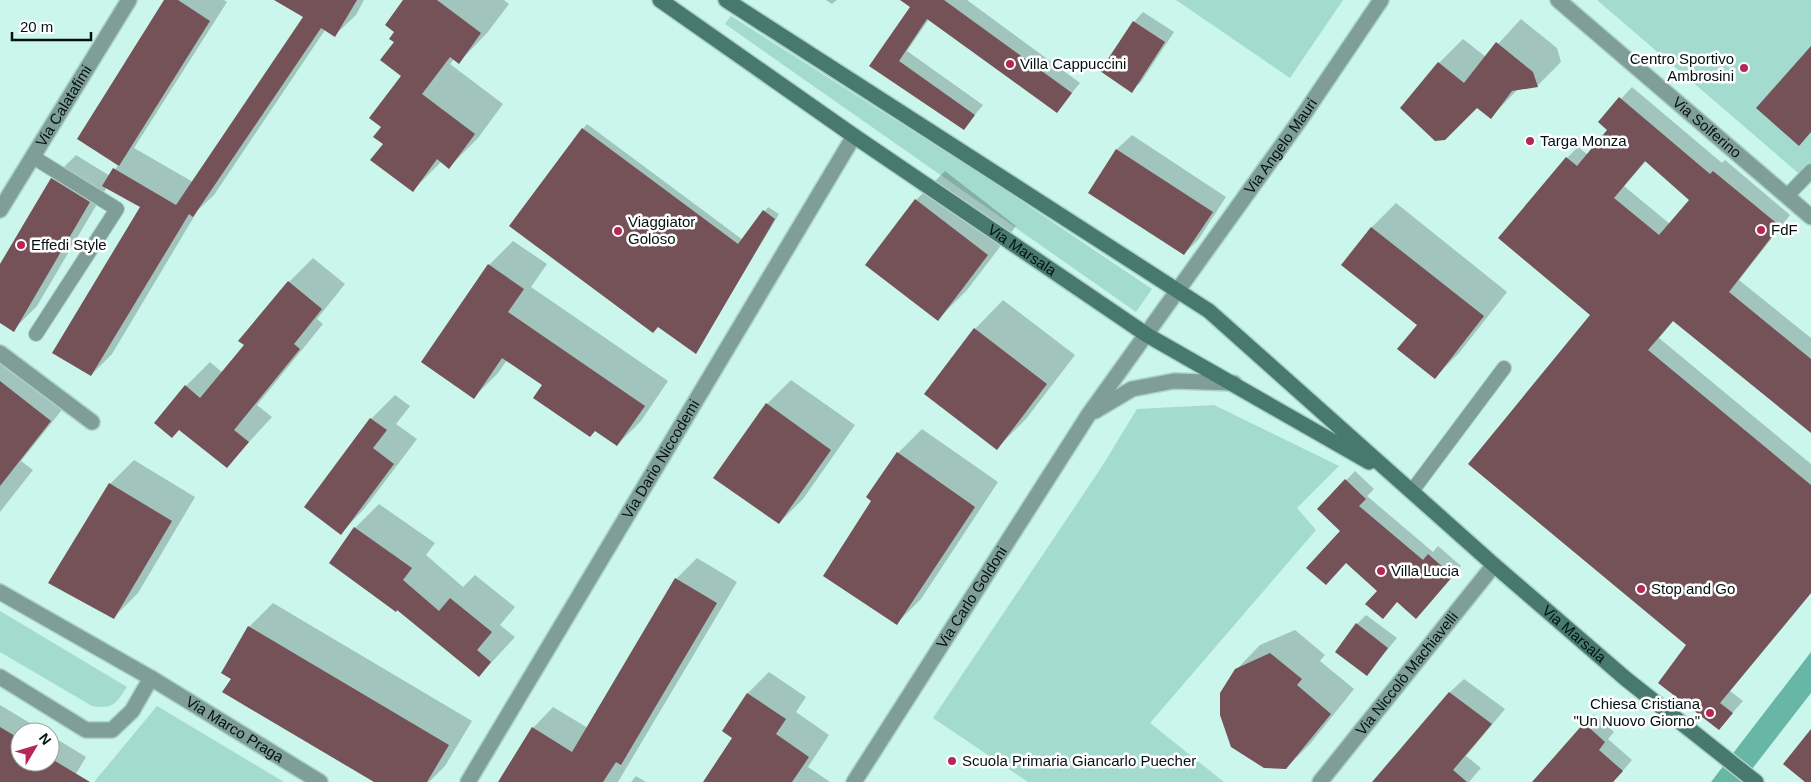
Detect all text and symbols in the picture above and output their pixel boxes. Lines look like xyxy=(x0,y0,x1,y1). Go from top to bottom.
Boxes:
scale bar xyxy=(12,10,91,42)
text: 20 m xyxy=(20,18,53,35)
place label: Centro Sportivo Ambrosini xyxy=(1630,50,1734,84)
place label: Villa Cappuccini xyxy=(1020,55,1126,72)
marker: Villa Cappuccini xyxy=(1004,58,1016,70)
street label: Via Calatafimi xyxy=(32,62,95,150)
marker: Centro Sportivo Ambrosini xyxy=(1738,62,1750,74)
street label: Via Solferino xyxy=(1669,93,1745,161)
street label: Via Angelo Mauri xyxy=(1241,95,1320,197)
place label: Targa Monza xyxy=(1540,132,1627,149)
marker: Targa Monza xyxy=(1524,135,1536,147)
place label: Viaggiator Goloso xyxy=(628,213,695,247)
street label: Via Marsala xyxy=(985,220,1060,279)
place label: FdF xyxy=(1771,221,1798,238)
marker: FdF xyxy=(1755,224,1767,236)
marker: Viaggiator Goloso xyxy=(612,225,624,237)
place label: Effedi Style xyxy=(31,236,107,253)
marker: Effedi Style xyxy=(15,239,27,251)
street label: Via Dario Niccodemi xyxy=(618,396,703,522)
street label: Via Carlo Goldoni xyxy=(933,543,1010,651)
place label: Villa Lucia xyxy=(1391,562,1460,579)
marker: Villa Lucia xyxy=(1375,565,1387,577)
place label: Stop and Go xyxy=(1651,580,1735,597)
marker: Stop and Go xyxy=(1635,583,1647,595)
street label: Via Marsala xyxy=(1539,602,1610,666)
street label: Via Niccolò Machiavelli xyxy=(1352,608,1461,738)
street label: Via Marco Praga xyxy=(183,693,287,766)
place label: Chiesa Cristiana "Un Nuovo Giorno" xyxy=(1573,695,1701,729)
marker: Chiesa Cristiana "Un Nuovo Giorno" xyxy=(1704,707,1716,719)
north arrow xyxy=(10,722,60,772)
text: N xyxy=(36,730,55,748)
place label: Scuola Primaria Giancarlo Puecher xyxy=(962,752,1196,769)
marker: Scuola Primaria Giancarlo Puecher xyxy=(946,755,958,767)

